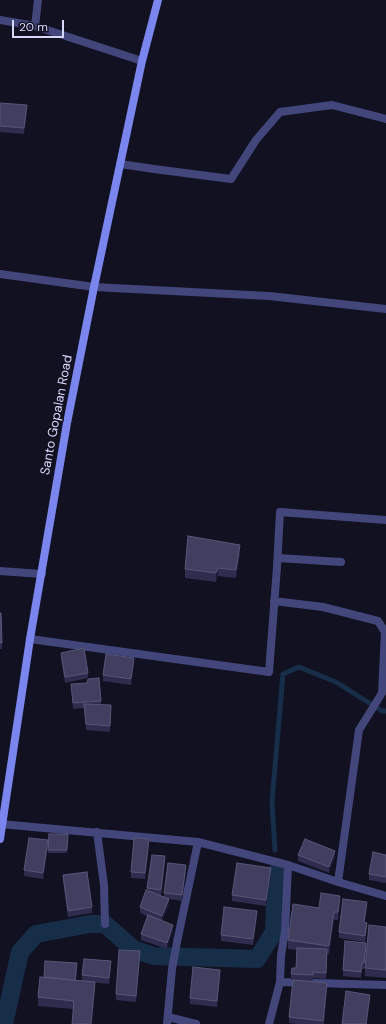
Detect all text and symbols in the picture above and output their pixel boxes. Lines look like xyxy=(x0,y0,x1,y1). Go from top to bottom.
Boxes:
scale bar xyxy=(14,12,66,38)
text: 20 m xyxy=(19,19,48,35)
street label: Santo Gopalan Road xyxy=(38,354,76,476)

